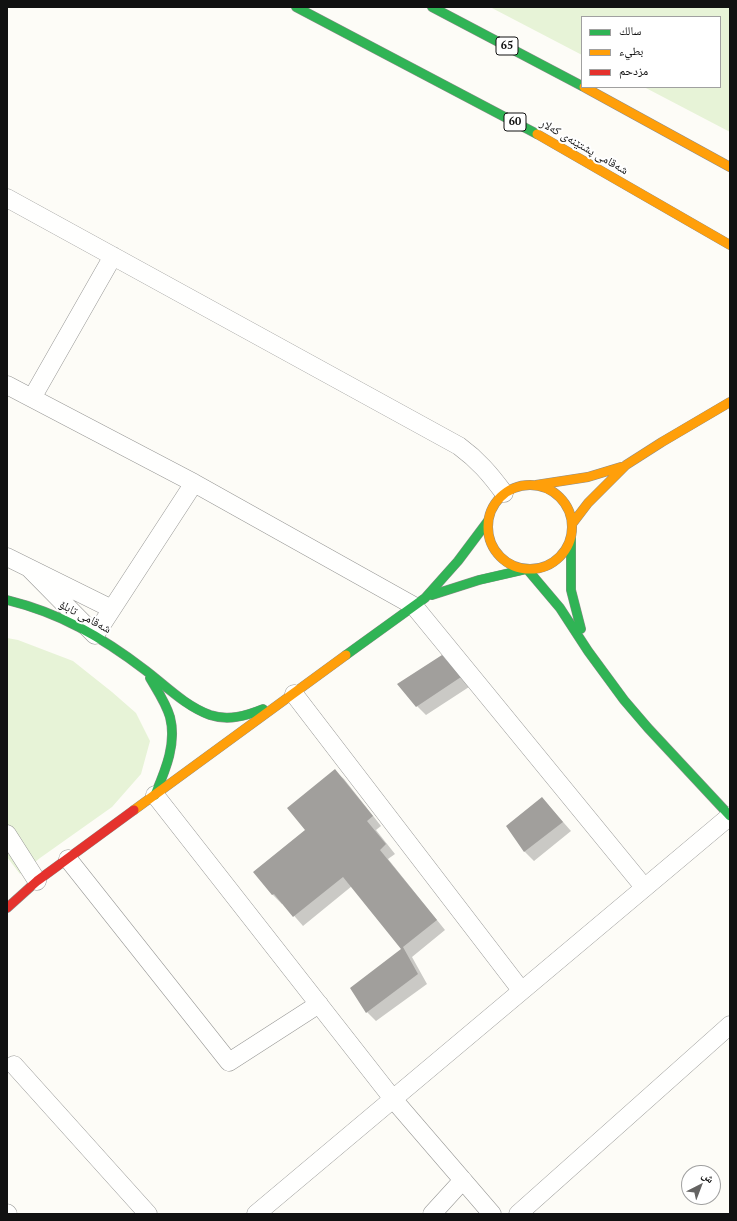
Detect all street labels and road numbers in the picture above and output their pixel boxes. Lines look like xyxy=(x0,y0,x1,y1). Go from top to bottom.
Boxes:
road number: 65 xyxy=(496,37,518,55)
road number: 60 xyxy=(504,113,526,131)
street label: شەقامی پشتێنەی کەلار xyxy=(537,116,631,178)
street label: شەقامی تابلۆ xyxy=(56,597,114,637)

